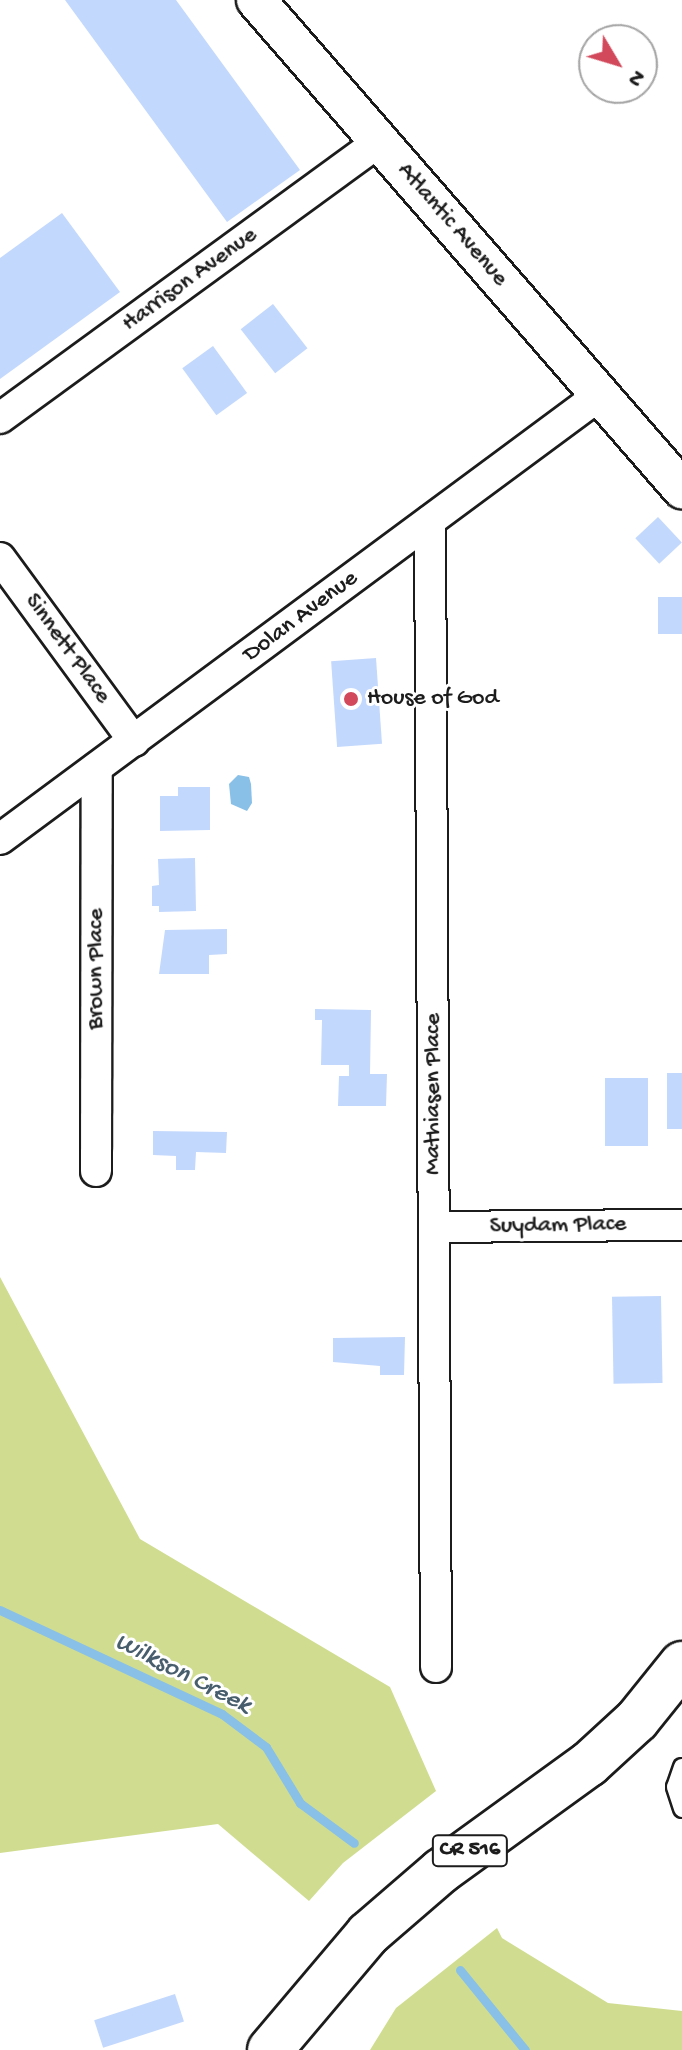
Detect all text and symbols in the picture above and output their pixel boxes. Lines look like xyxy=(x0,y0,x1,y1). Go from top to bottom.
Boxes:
north arrow xyxy=(578,24,658,104)
text: N xyxy=(621,64,650,91)
street label: Atlantic Avenue xyxy=(390,157,514,293)
street label: Harrison Avenue xyxy=(117,221,263,339)
street label: Dolan Avenue xyxy=(238,565,364,669)
street label: Sinnett Place xyxy=(17,588,117,710)
place label: House of God xyxy=(367,685,498,713)
marker: House of God xyxy=(342,690,360,708)
street label: Brown Place xyxy=(83,908,111,1030)
street label: Mathiasen Place xyxy=(420,1013,448,1175)
street label: Suydam Place xyxy=(489,1210,627,1242)
water label: Wilkson Creek xyxy=(109,1627,255,1723)
road number: CR 516 xyxy=(430,1833,510,1869)

